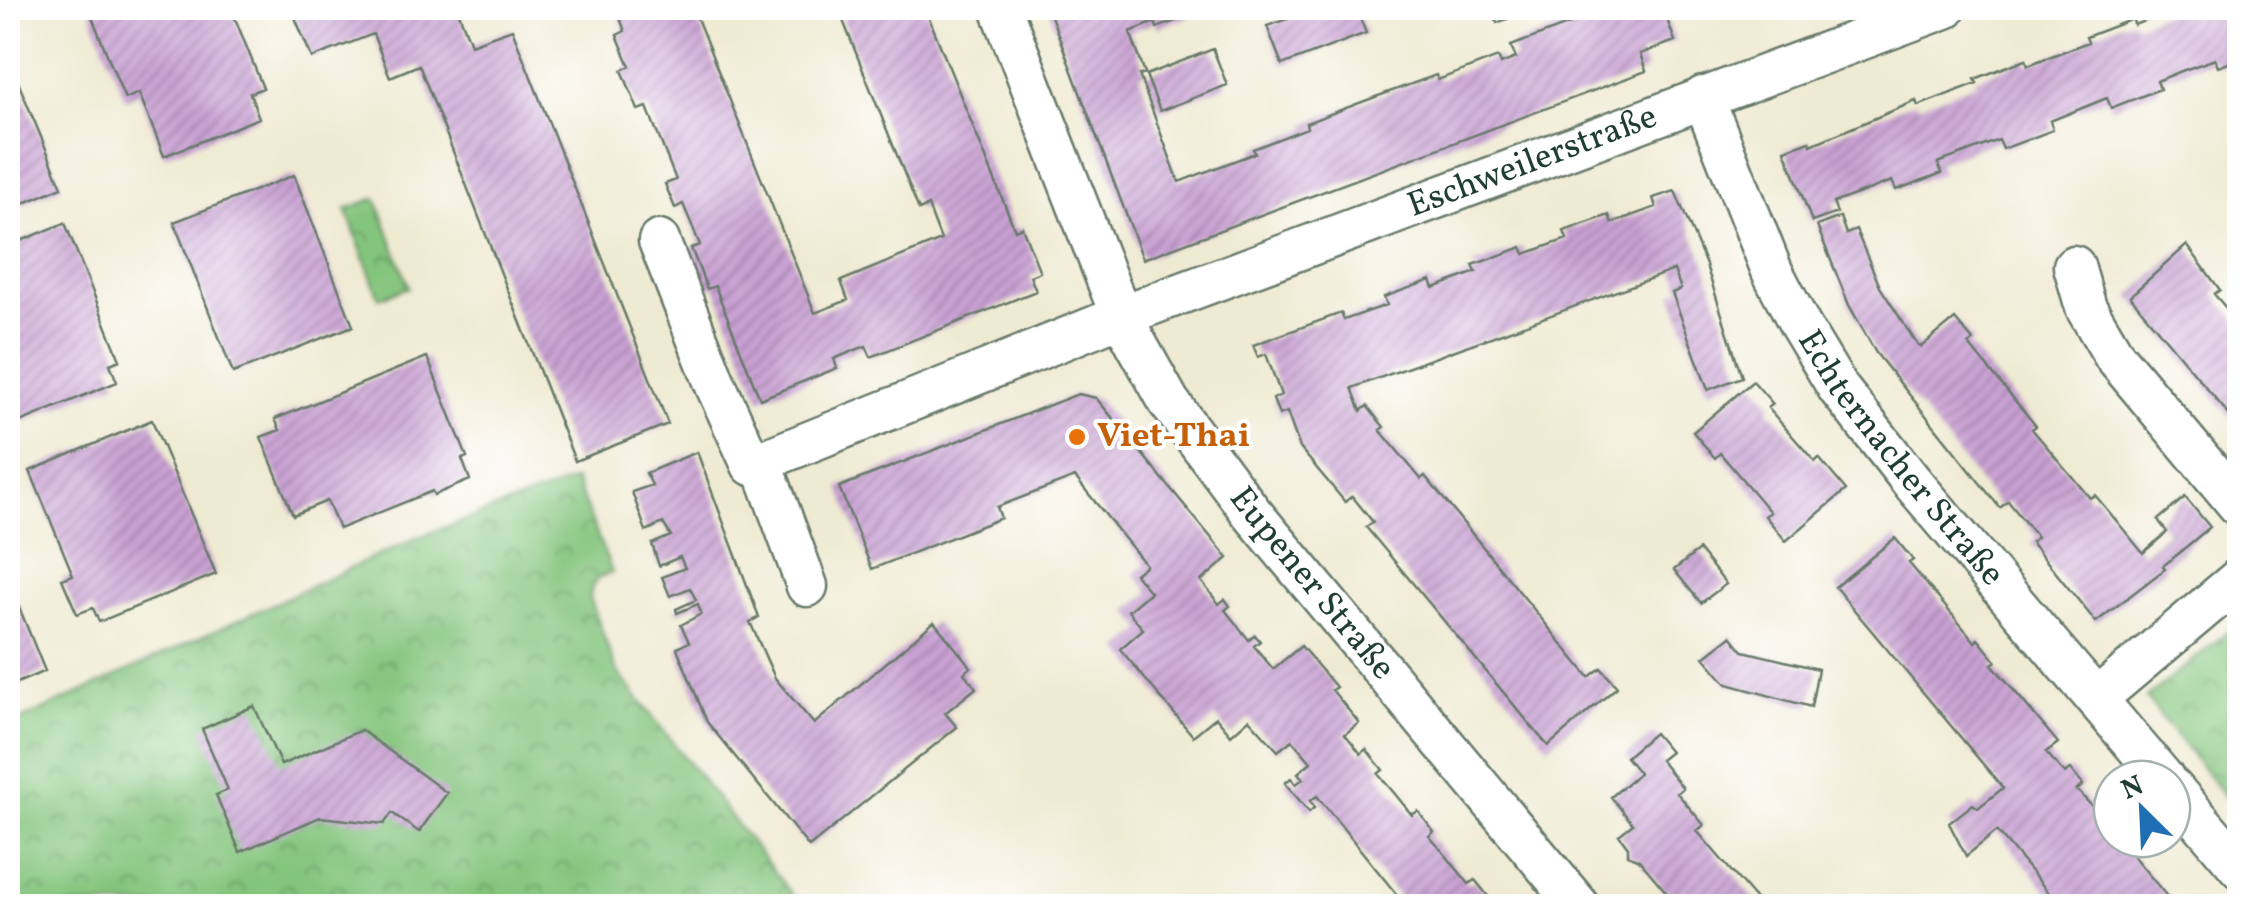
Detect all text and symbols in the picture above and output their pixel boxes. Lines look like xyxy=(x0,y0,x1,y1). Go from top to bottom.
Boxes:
street label: Eschweilerstraße xyxy=(1401,94,1664,231)
street label: Echternacher Straße xyxy=(1785,321,2015,597)
place label: Viet-Thai xyxy=(1097,413,1250,461)
marker: Viet-Thai xyxy=(1066,426,1088,448)
street label: Eupener Straße xyxy=(1217,477,1406,691)
north arrow xyxy=(2092,759,2192,859)
text: N xyxy=(2116,766,2150,810)

